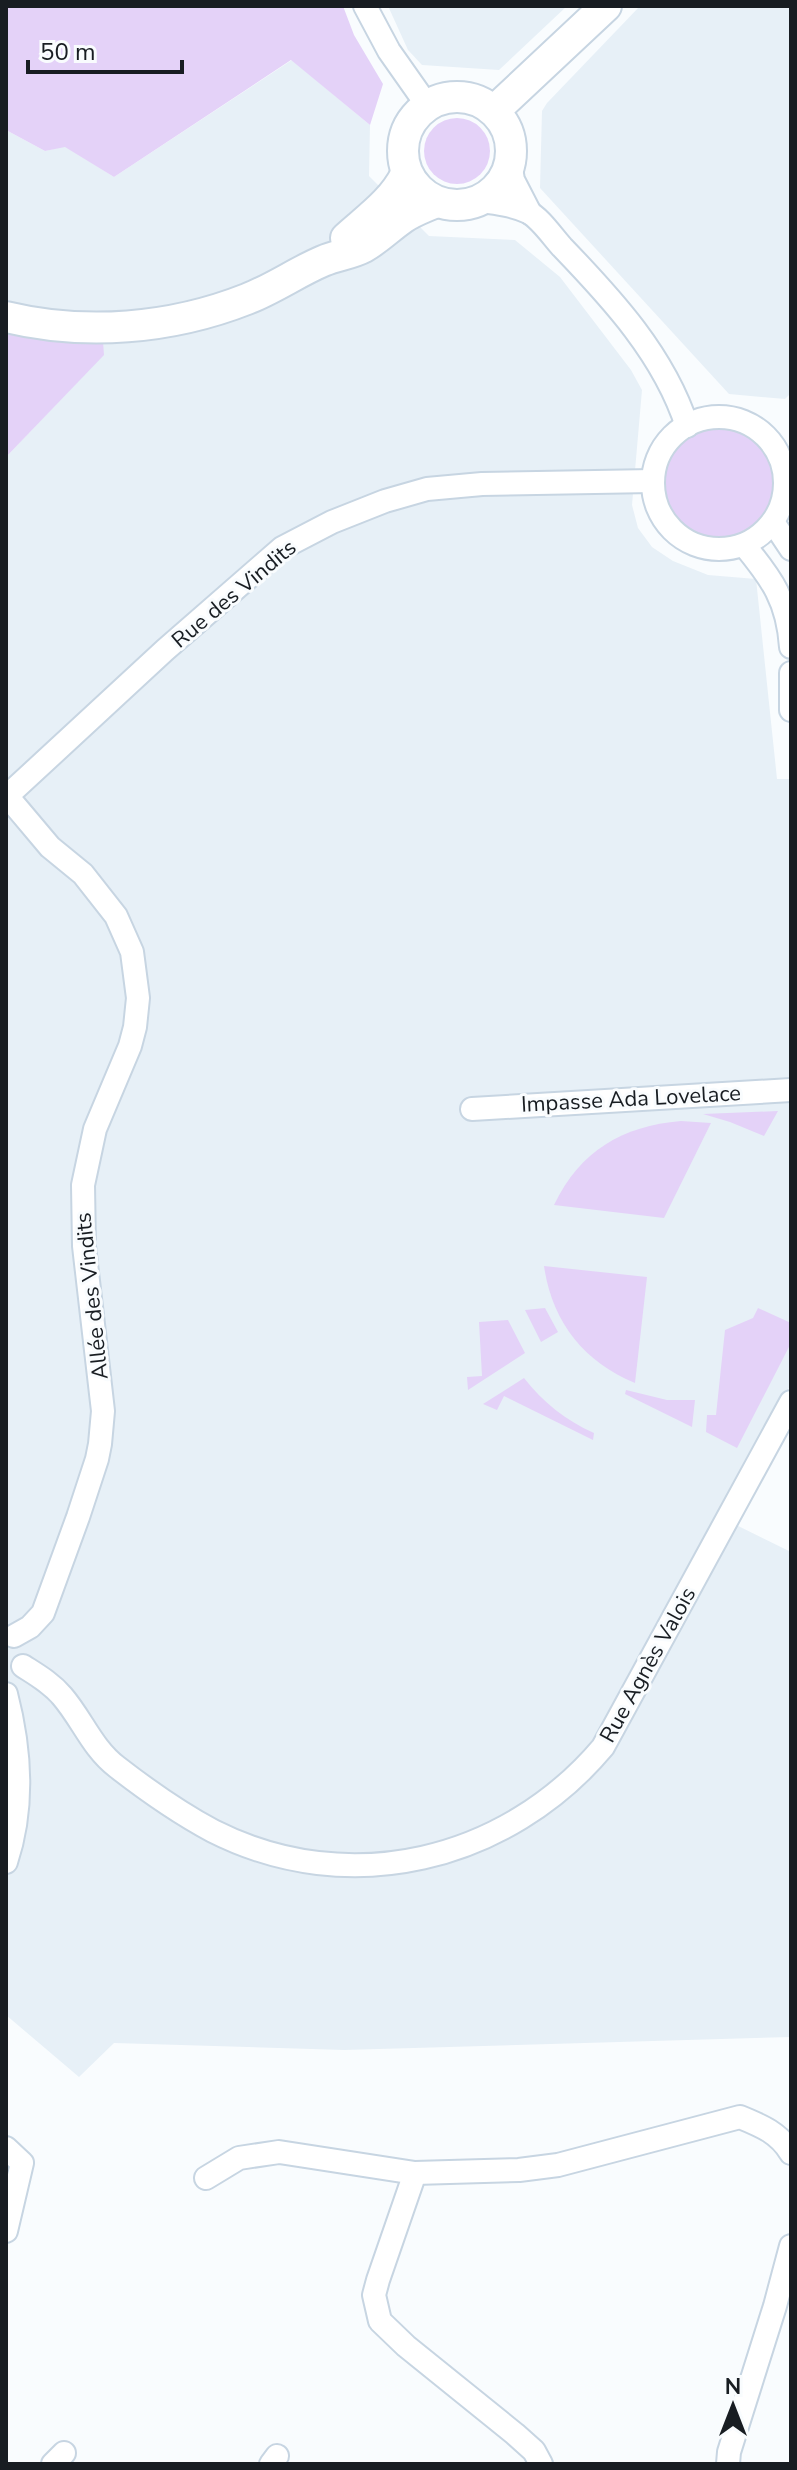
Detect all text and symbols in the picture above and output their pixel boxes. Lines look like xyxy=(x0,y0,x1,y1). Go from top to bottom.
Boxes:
scale bar xyxy=(28,24,182,74)
text: 50 m xyxy=(40,36,96,68)
street label: Rue des Vindits xyxy=(165,533,303,655)
street label: Impasse Ada Lovelace xyxy=(520,1078,742,1120)
street label: Allée des Vindits xyxy=(68,1211,116,1381)
street label: Rue Agnès Valois xyxy=(593,1582,703,1748)
north arrow xyxy=(693,2366,773,2446)
text: N xyxy=(725,2372,741,2402)

